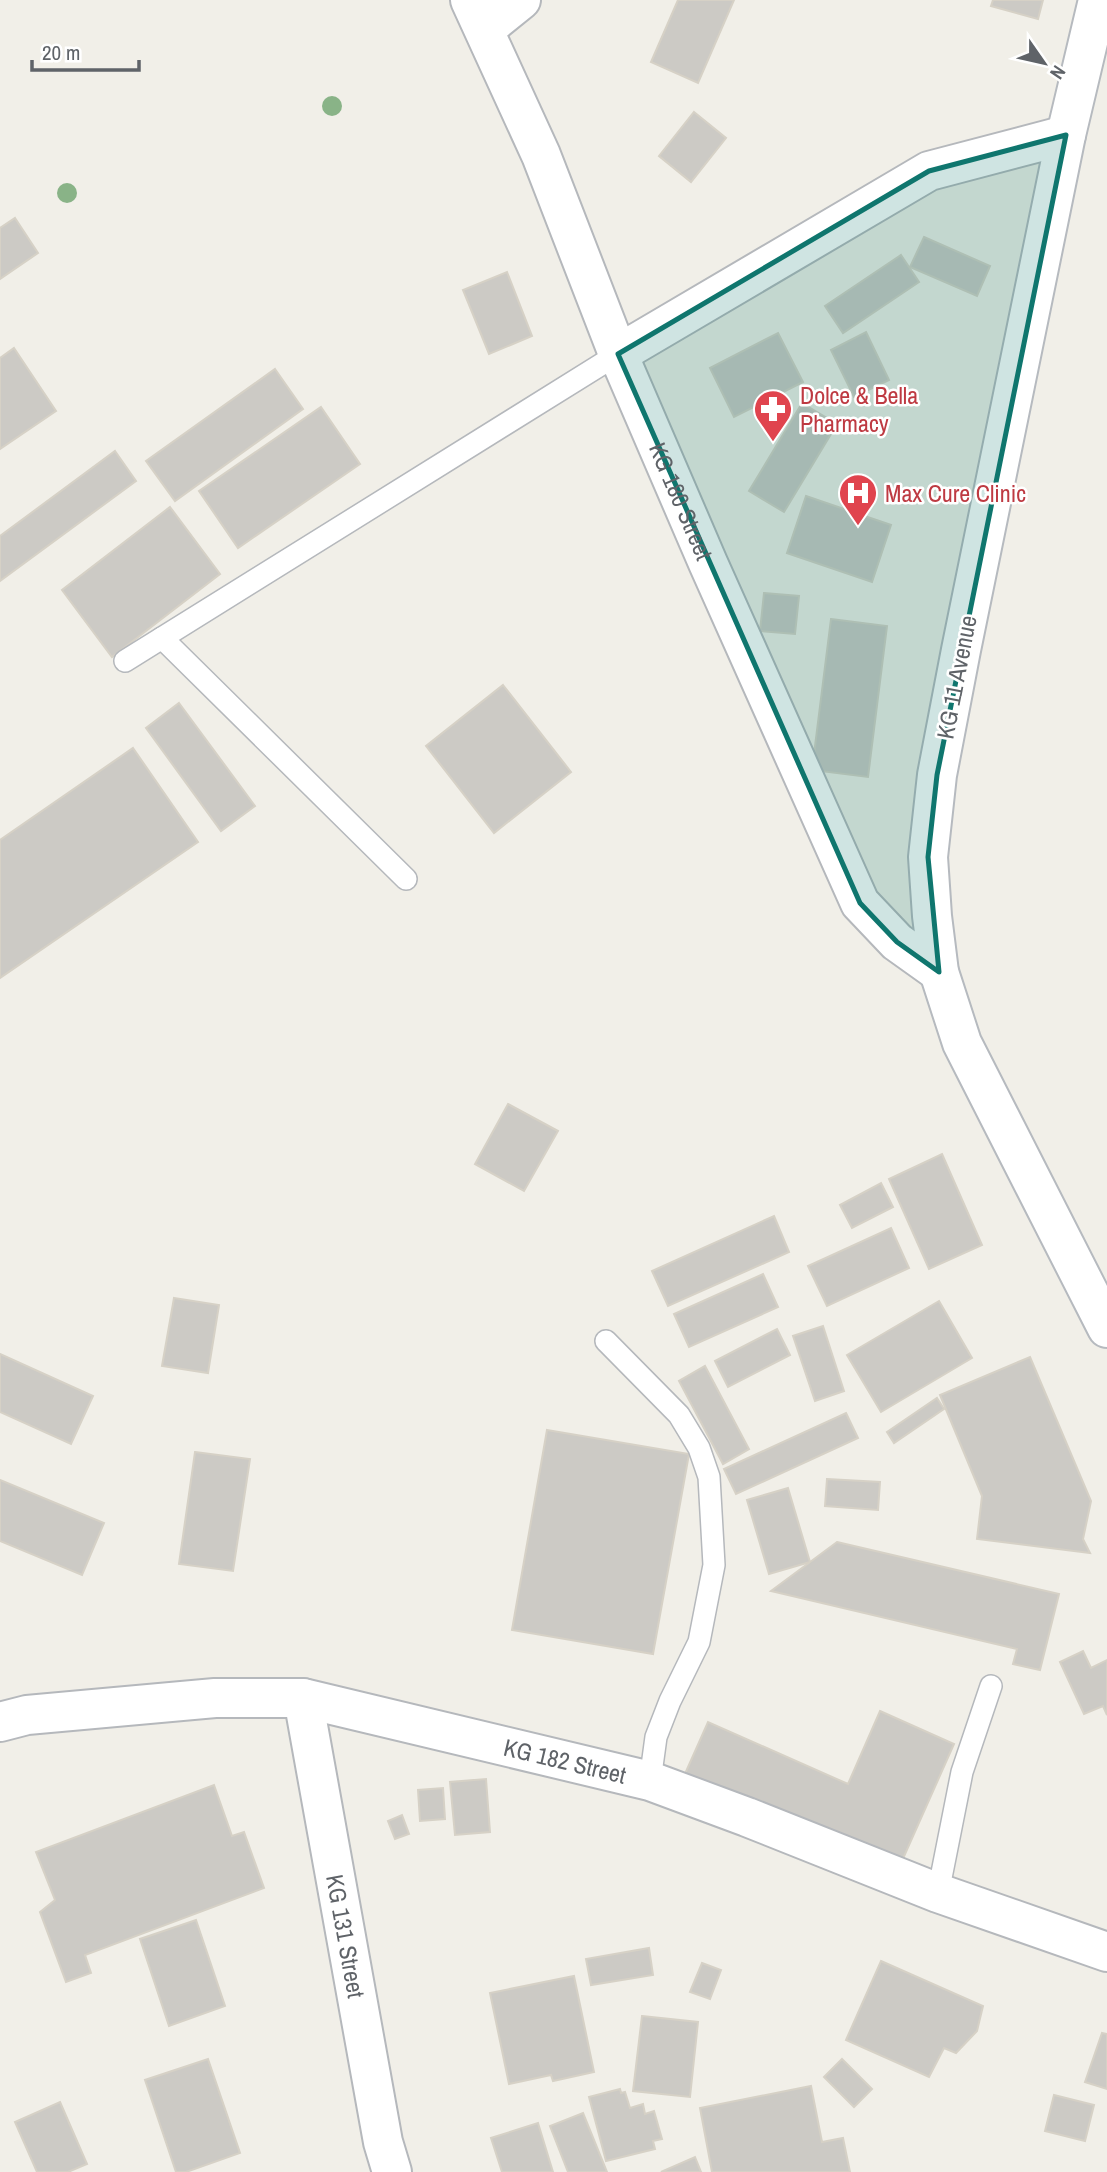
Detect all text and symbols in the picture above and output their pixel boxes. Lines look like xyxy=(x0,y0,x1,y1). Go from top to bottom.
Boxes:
scale bar xyxy=(32,28,138,72)
north arrow xyxy=(1009,28,1079,98)
text: 20 m xyxy=(42,38,80,67)
text: N xyxy=(1044,61,1072,84)
place label: Dolce & Bella Pharmacy xyxy=(800,379,918,439)
pharmacy icon: Dolce & Bella Pharmacy xyxy=(752,388,794,443)
street label: KG 180 Street xyxy=(642,437,721,565)
hospital icon: Max Cure Clinic xyxy=(837,472,879,527)
place label: Max Cure Clinic xyxy=(885,477,1026,509)
street label: KG 11 Avenue xyxy=(928,613,984,741)
street label: KG 182 Street xyxy=(501,1731,630,1791)
street label: KG 131 Street xyxy=(319,1872,373,2001)

